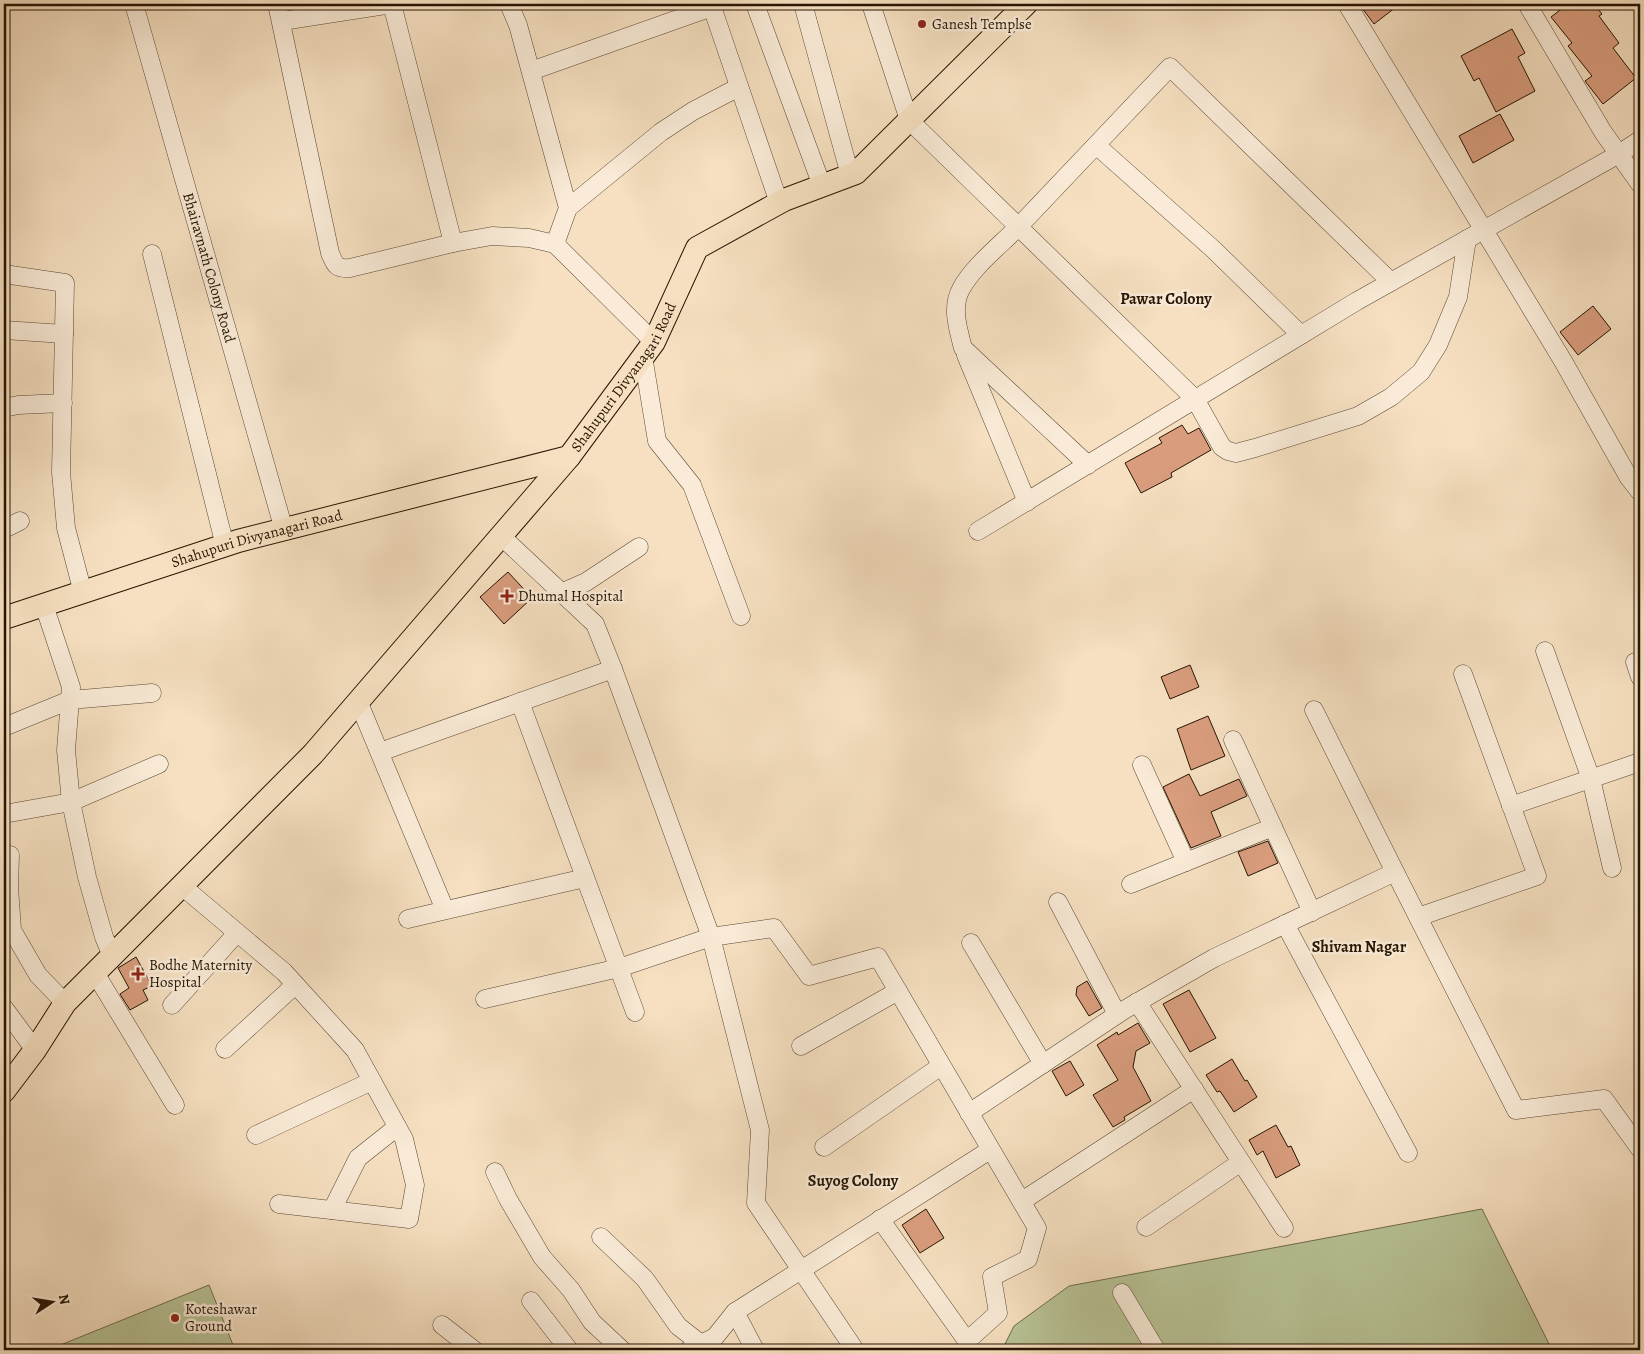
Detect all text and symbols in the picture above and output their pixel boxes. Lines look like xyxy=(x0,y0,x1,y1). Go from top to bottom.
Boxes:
place label: Ganesh Templse xyxy=(932,14,1032,34)
marker: Ganesh Templse xyxy=(916,18,928,30)
street label: Bhairavnath Colony Road xyxy=(178,190,240,346)
district label: Pawar Colony xyxy=(1120,288,1212,310)
street label: Shahupuri Divyanagari Road xyxy=(566,298,681,456)
street label: Shahupuri Divyanagari Road xyxy=(169,505,345,572)
place label: Dhumal Hospital xyxy=(518,586,623,606)
marker: Dhumal Hospital xyxy=(500,589,514,603)
district label: Shivam Nagar xyxy=(1312,936,1407,958)
place label: Bodhe Maternity Hospital xyxy=(149,955,252,992)
marker: Bodhe Maternity Hospital xyxy=(131,967,145,981)
district label: Suyog Colony xyxy=(808,1170,899,1192)
north arrow xyxy=(28,1276,78,1326)
text: N xyxy=(54,1292,75,1306)
place label: Koteshawar Ground xyxy=(185,1299,257,1336)
marker: Koteshawar Ground xyxy=(169,1312,181,1324)

